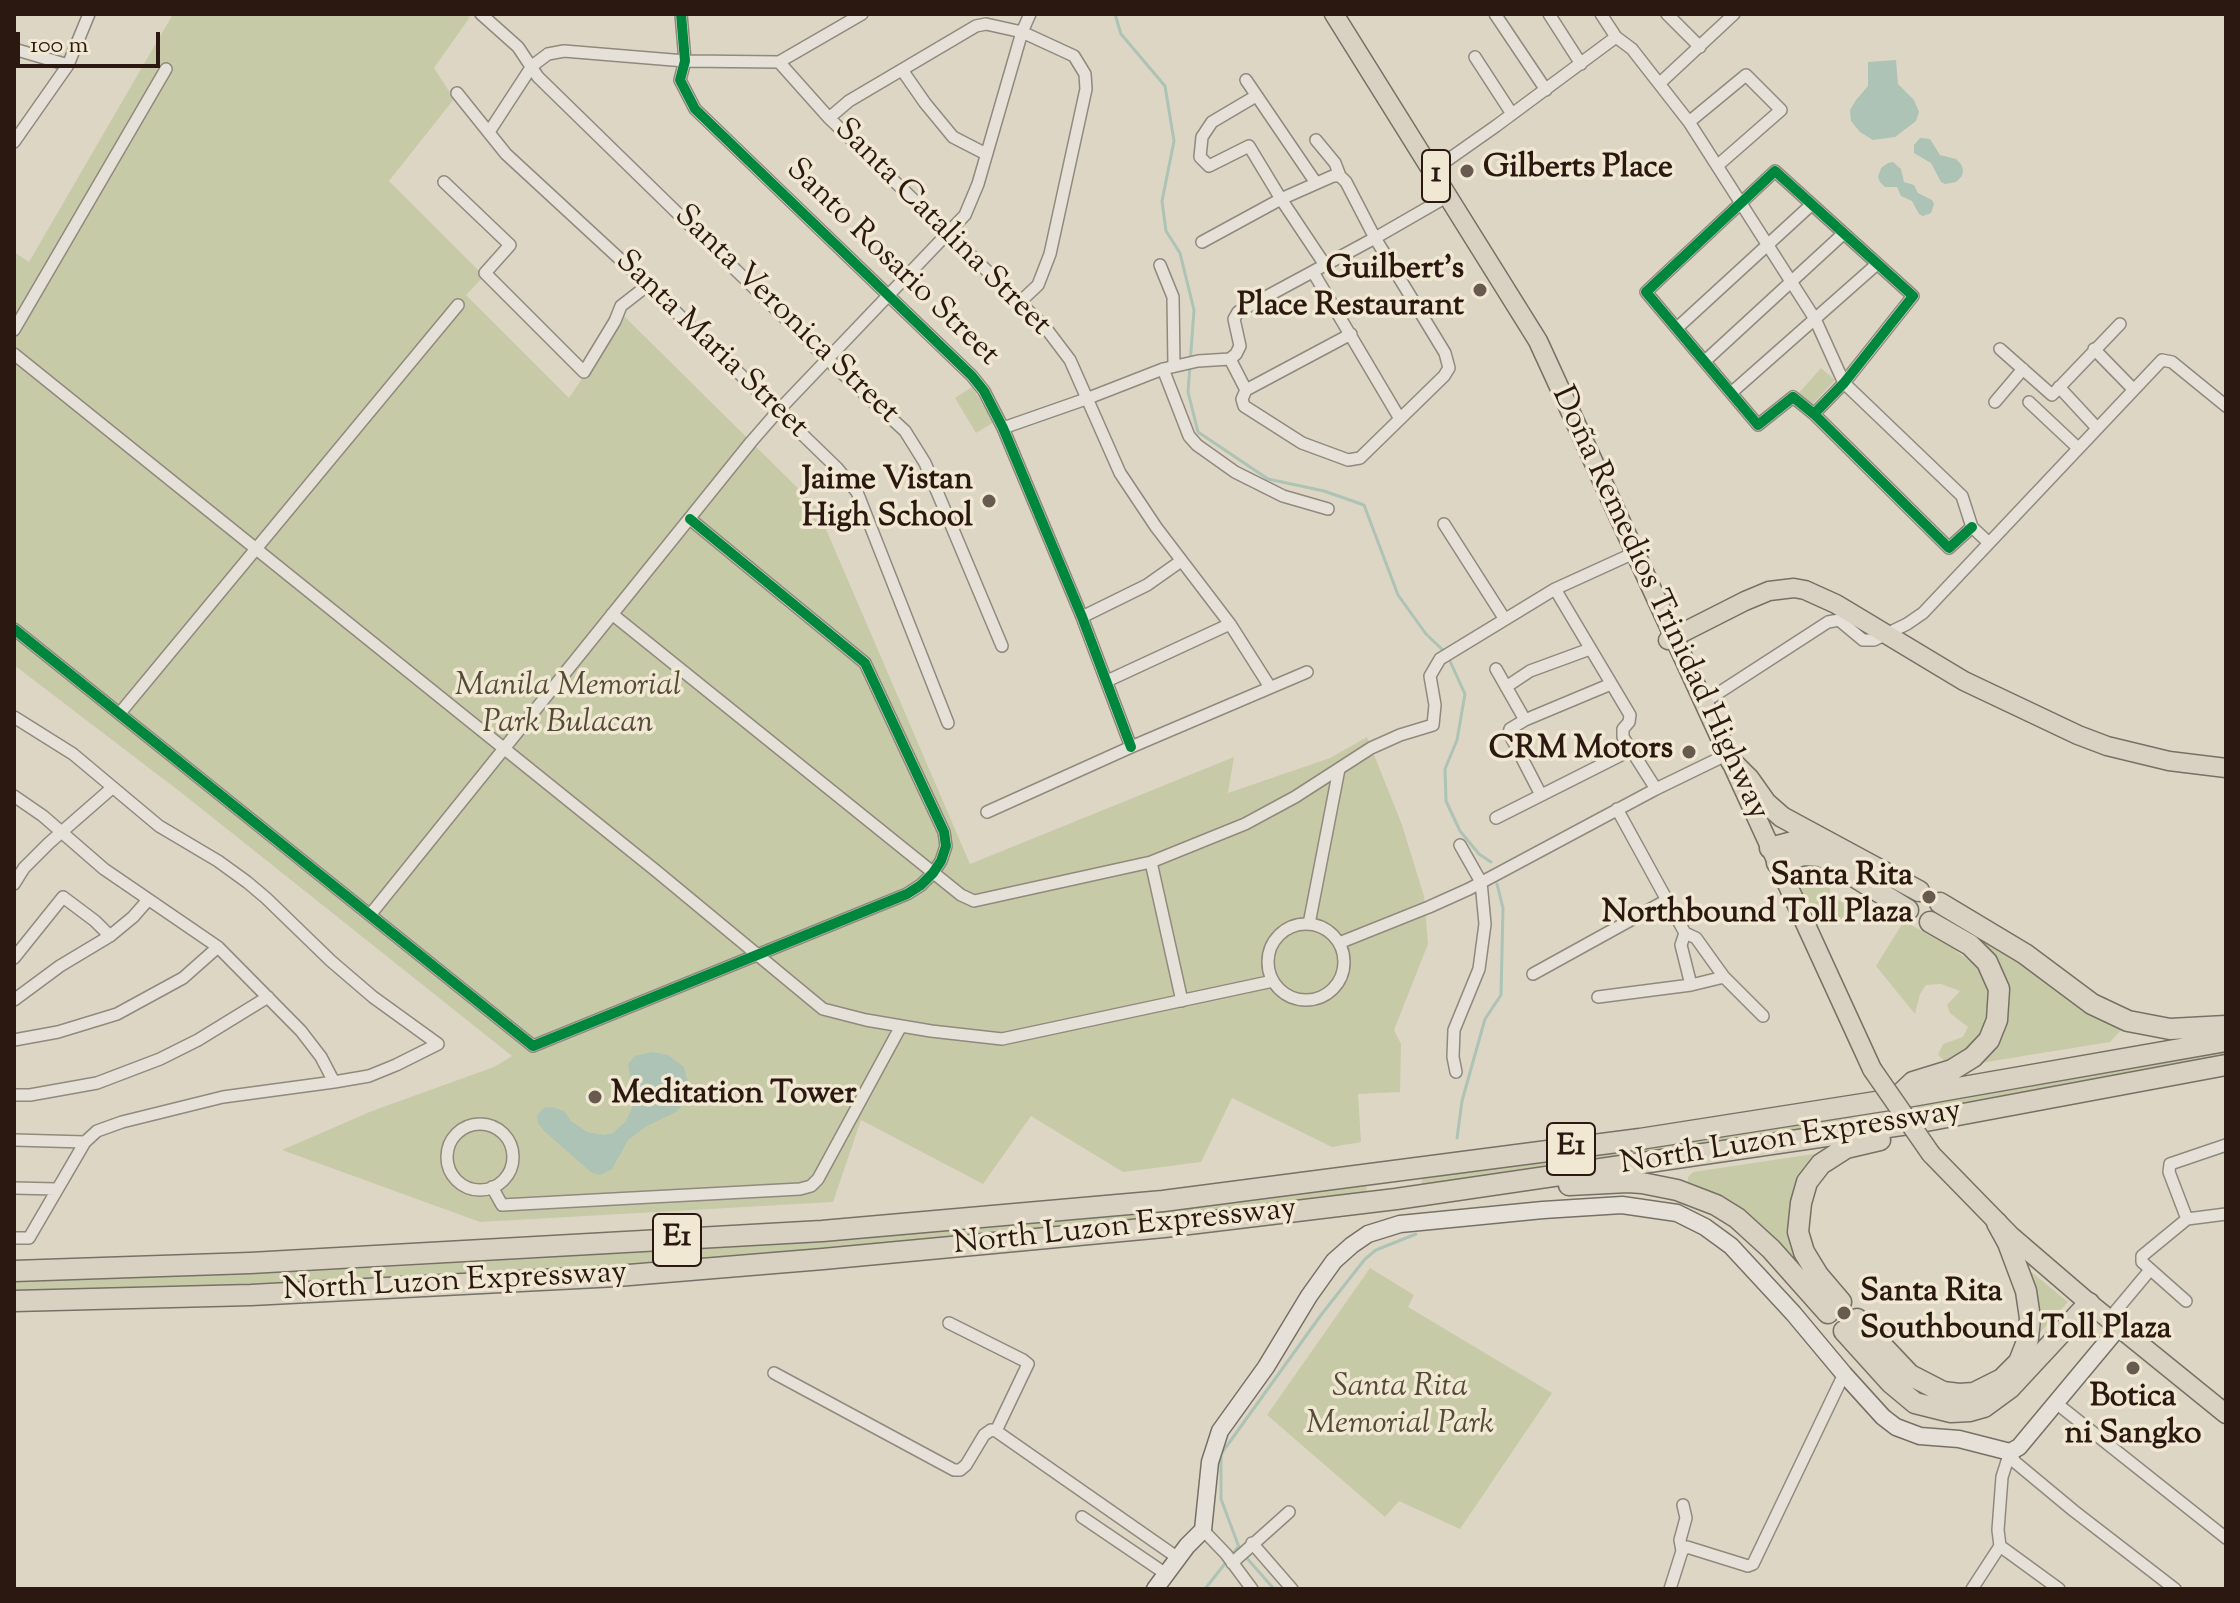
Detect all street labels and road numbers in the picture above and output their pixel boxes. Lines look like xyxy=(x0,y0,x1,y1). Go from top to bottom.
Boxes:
street label: Santa Catalina Street xyxy=(824,112,1058,346)
road number: 1 xyxy=(1422,150,1450,202)
street label: Santo Rosario Street xyxy=(776,152,1006,376)
street label: Santa Veronica Street xyxy=(664,199,906,433)
street label: Santa Maria Street xyxy=(605,244,815,448)
street label: Doña Remedios Trinidad Highway xyxy=(1541,381,1775,827)
street label: North Luzon Expressway xyxy=(1618,1094,1964,1186)
road number: E1 xyxy=(1547,1123,1595,1175)
street label: North Luzon Expressway xyxy=(952,1192,1298,1266)
road number: E1 xyxy=(653,1214,701,1266)
street label: North Luzon Expressway xyxy=(282,1256,628,1312)

